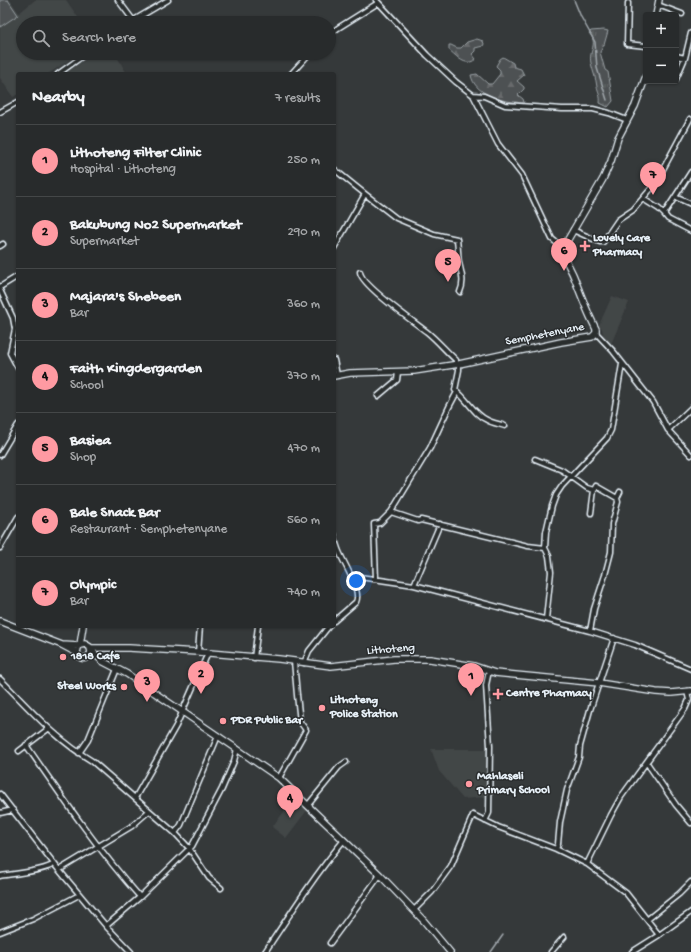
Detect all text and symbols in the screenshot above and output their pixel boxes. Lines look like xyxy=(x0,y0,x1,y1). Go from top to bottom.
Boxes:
map controls xyxy=(643,12,679,84)
button: + xyxy=(643,12,679,48)
search box xyxy=(16,16,336,60)
icon: search xyxy=(30,27,52,49)
text: Search here xyxy=(62,29,136,47)
button: − xyxy=(643,48,679,84)
text: Nearby xyxy=(32,88,85,108)
text: 7 results xyxy=(275,91,320,106)
text: Lithoteng Filter Clinic xyxy=(70,144,201,162)
text: 1 xyxy=(42,153,48,168)
text: 250 m xyxy=(287,153,320,168)
text: Hospital · Lithoteng xyxy=(70,162,176,177)
pin: 7 xyxy=(640,162,666,195)
text: Bakubung No2 Supermarket xyxy=(70,216,242,234)
text: 2 xyxy=(42,225,48,240)
text: 290 m xyxy=(287,225,320,240)
place label: Lovely Care Pharmacy xyxy=(592,232,651,260)
text: Supermarket xyxy=(70,234,139,249)
pin: 6 xyxy=(551,238,577,271)
marker: Lovely Care Pharmacy xyxy=(580,241,590,251)
pin: 5 xyxy=(435,249,461,282)
text: Majara's Shebeen xyxy=(70,288,181,306)
text: 3 xyxy=(42,297,48,312)
text: 360 m xyxy=(287,297,320,312)
text: Bar xyxy=(70,306,88,321)
street label: Semphetenyane xyxy=(504,320,586,350)
text: Faith Kingdergarden xyxy=(70,360,202,378)
text: 4 xyxy=(42,369,48,384)
text: 370 m xyxy=(287,369,320,384)
text: School xyxy=(70,378,104,393)
text: Basiea xyxy=(70,432,111,450)
text: 5 xyxy=(42,441,48,456)
text: 470 m xyxy=(287,441,320,456)
text: Shop xyxy=(70,450,96,465)
text: Bale Snack Bar xyxy=(70,504,160,522)
text: 6 xyxy=(42,513,48,528)
text: 560 m xyxy=(287,513,320,528)
text: Restaurant · Semphetenyane xyxy=(70,522,227,537)
your location xyxy=(346,571,366,591)
text: Olympic xyxy=(70,576,116,594)
text: 7 xyxy=(42,585,48,600)
text: 740 m xyxy=(287,585,320,600)
text: Bar xyxy=(70,594,88,609)
street label: Lithoteng xyxy=(366,641,416,659)
place label: 1818 Cafe xyxy=(70,650,121,664)
marker: 1818 Cafe xyxy=(58,652,68,662)
pin: 2 xyxy=(188,661,214,694)
pin: 1 xyxy=(458,663,484,696)
pin: 3 xyxy=(134,669,160,702)
place label: Steel Works xyxy=(57,680,117,694)
marker: Steel Works xyxy=(119,682,129,692)
place label: Centre Pharmacy xyxy=(505,687,592,701)
marker: Centre Pharmacy xyxy=(493,689,503,699)
place label: Lithoteng Police Station xyxy=(329,694,398,722)
marker: Lithoteng Police Station xyxy=(317,703,327,713)
place label: PDR Public Bar xyxy=(230,714,304,728)
marker: PDR Public Bar xyxy=(218,716,228,726)
place label: Mahlaseli Primary School xyxy=(476,770,550,798)
marker: Mahlaseli Primary School xyxy=(464,779,474,789)
pin: 4 xyxy=(277,785,303,818)

